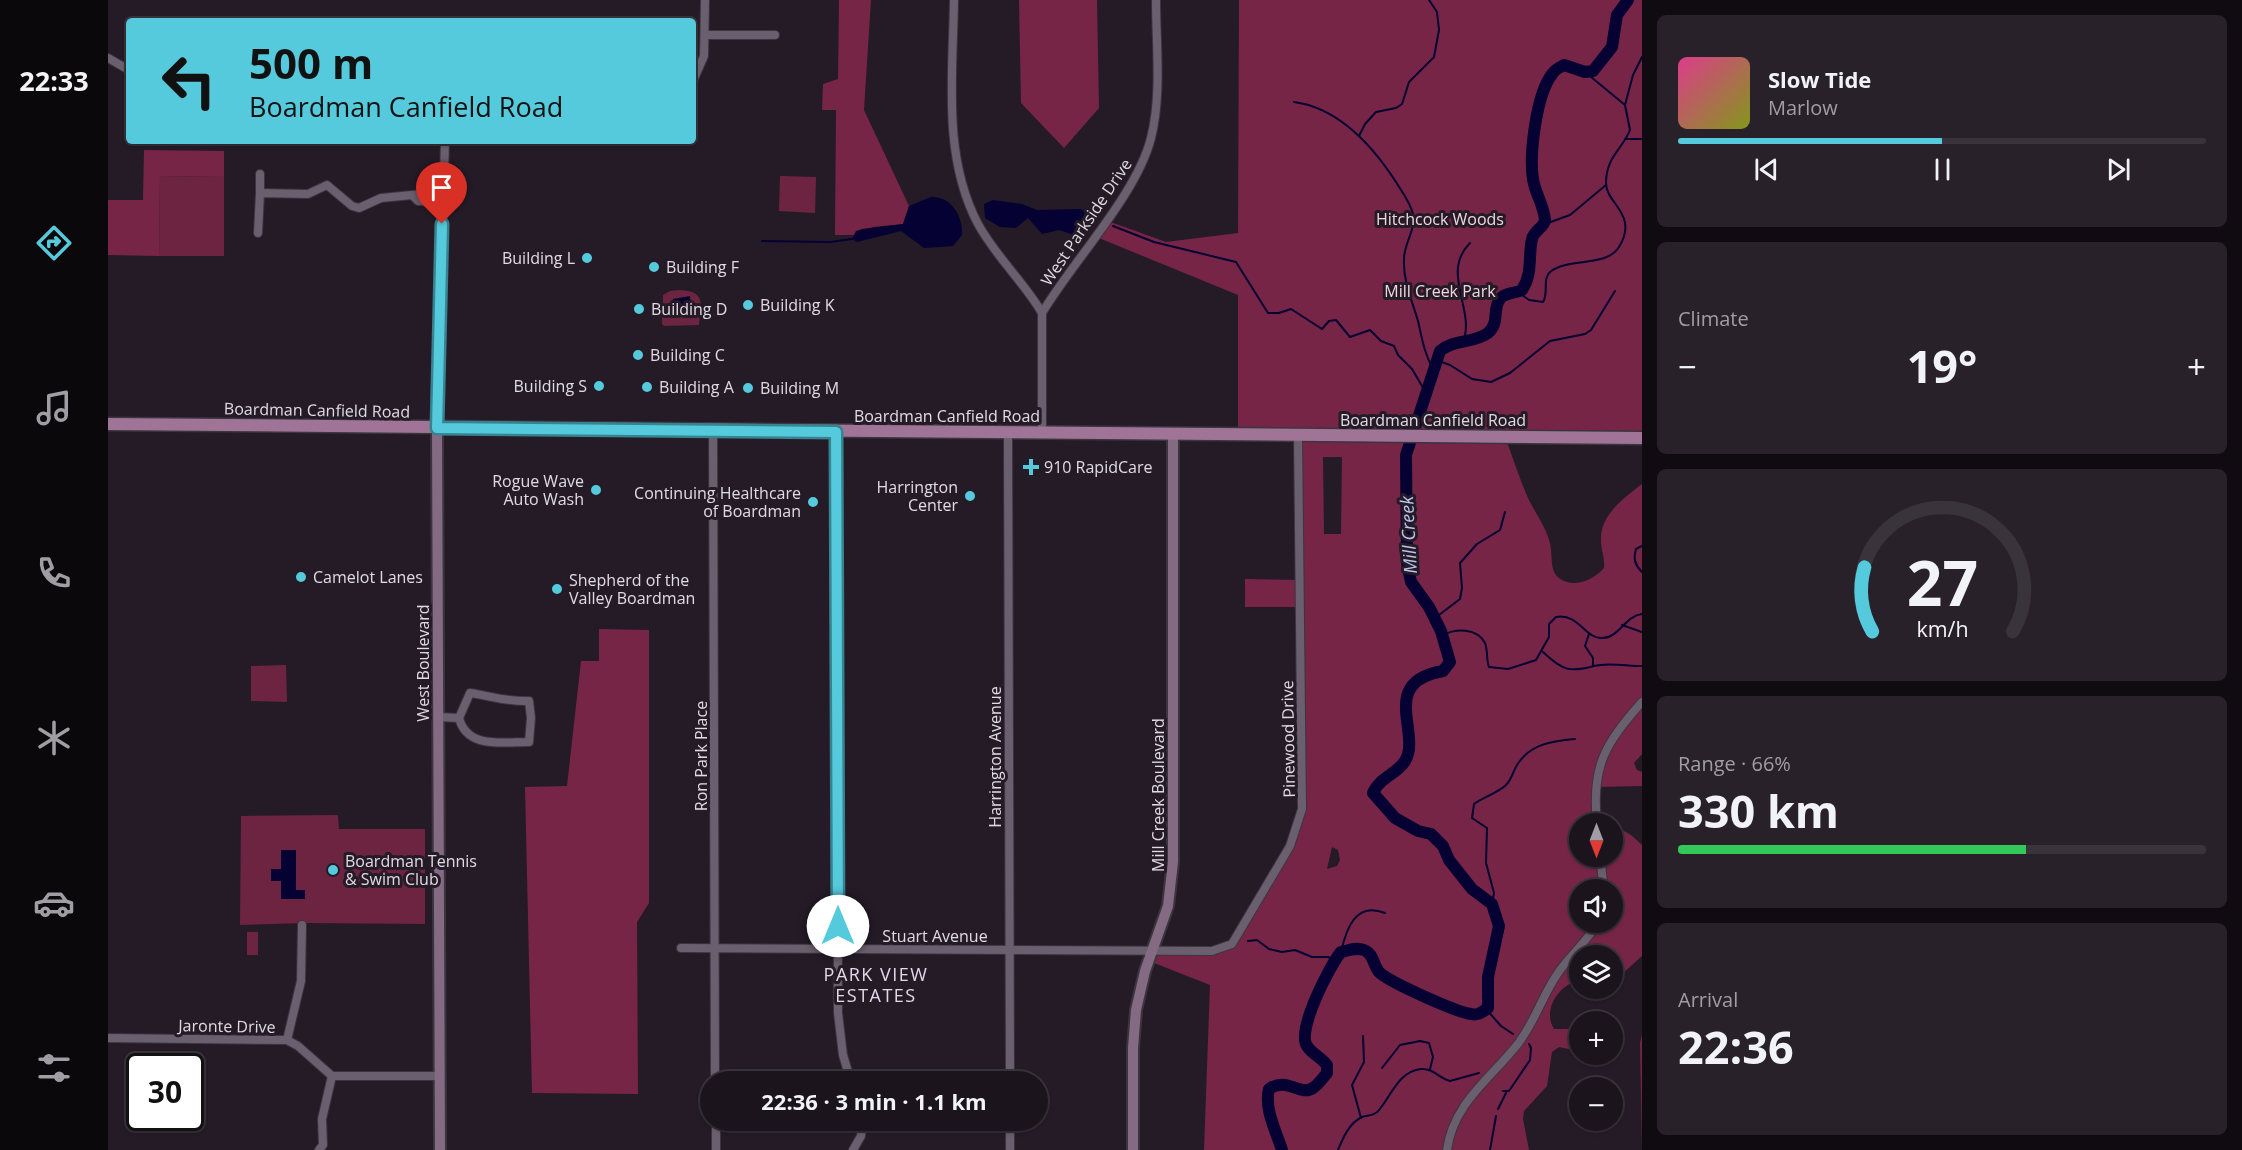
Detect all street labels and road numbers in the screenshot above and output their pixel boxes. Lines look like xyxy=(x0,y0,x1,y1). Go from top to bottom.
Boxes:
street label: West Parkside Drive xyxy=(1035,154,1137,290)
street label: Boardman Canfield Road xyxy=(224,397,410,423)
street label: Boardman Canfield Road xyxy=(854,405,1040,427)
street label: Boardman Canfield Road xyxy=(1340,409,1526,431)
street label: West Boulevard xyxy=(412,604,434,722)
street label: Pinewood Drive xyxy=(1276,680,1300,798)
street label: Harrington Avenue xyxy=(984,686,1006,828)
street label: Ron Park Place xyxy=(690,701,712,811)
street label: Mill Creek Boulevard xyxy=(1147,718,1169,872)
street label: Stuart Avenue xyxy=(882,925,988,947)
street label: Jaronte Drive xyxy=(176,1014,276,1038)

